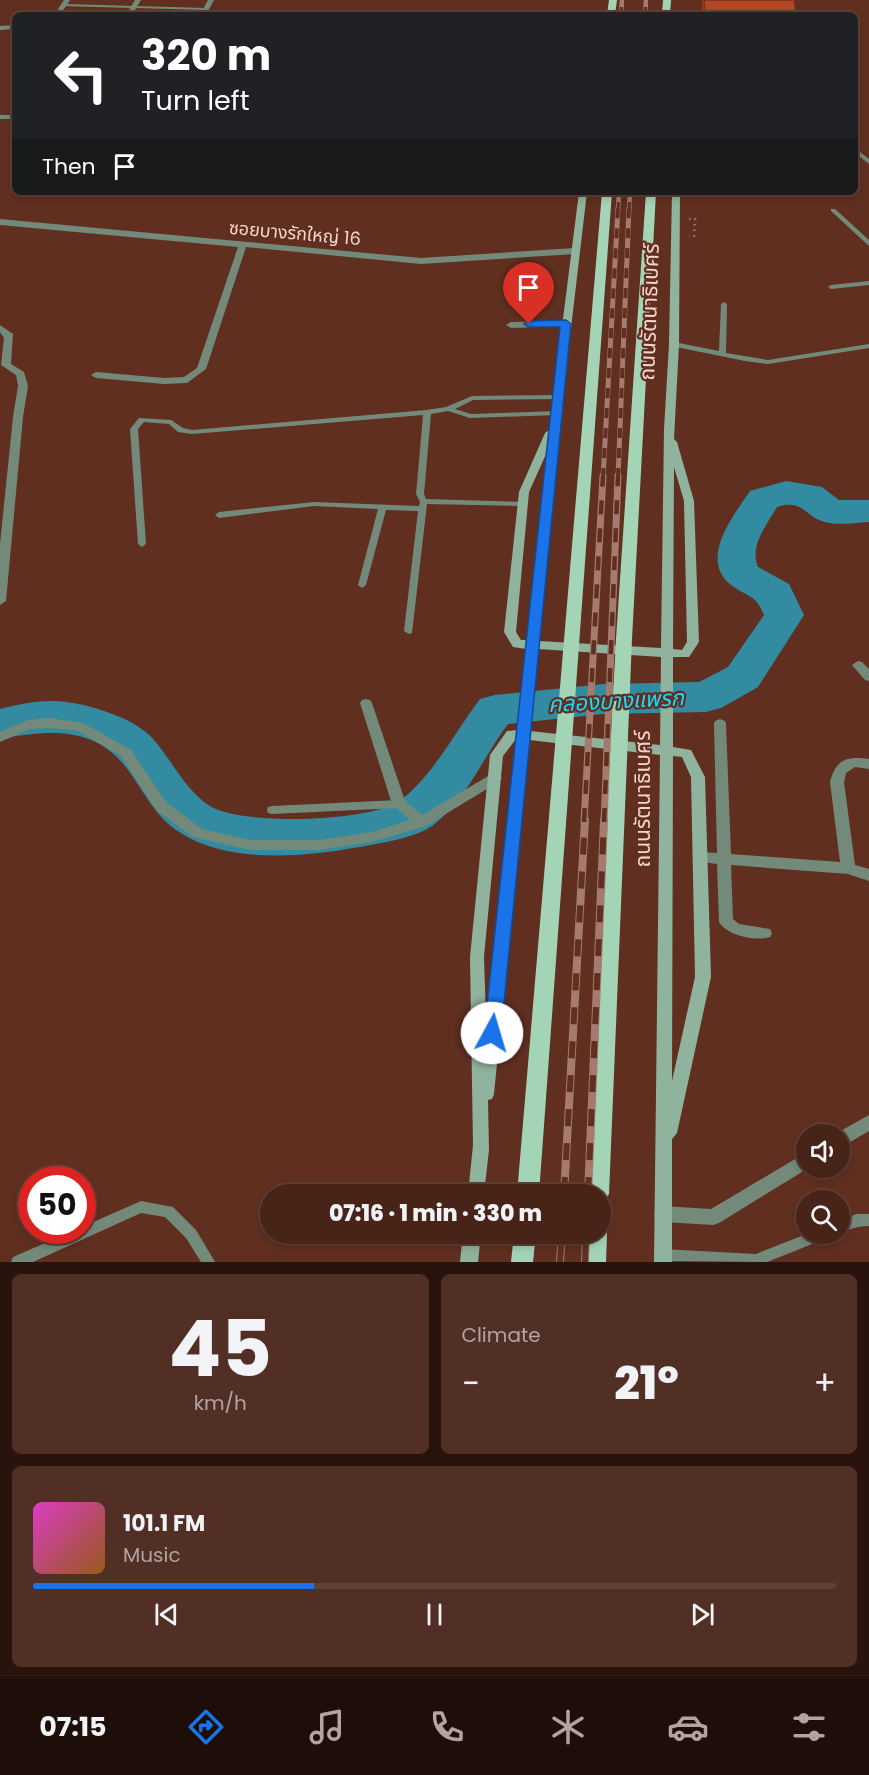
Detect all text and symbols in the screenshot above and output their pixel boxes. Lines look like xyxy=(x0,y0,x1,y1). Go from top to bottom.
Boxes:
text: 320 m xyxy=(141,26,271,85)
icon: left xyxy=(42,36,120,114)
text: Turn left xyxy=(141,82,250,119)
icon: arrive xyxy=(108,150,141,183)
text: Then xyxy=(42,151,96,182)
street label: ซอยบางรักใหญ่ 16 xyxy=(228,215,362,251)
street label: ถนนรัตนาธิเบศร์ xyxy=(632,242,666,381)
pin xyxy=(503,262,554,324)
icon: arrive xyxy=(512,271,545,304)
water label: คลองบางแพรก xyxy=(547,682,685,720)
street label: ถนนรัตนาธิเบศร์ xyxy=(628,730,657,867)
position arrow xyxy=(460,1001,524,1065)
map controls xyxy=(796,1124,850,1244)
button: sound xyxy=(796,1124,850,1178)
speed limit sign: 50 xyxy=(18,1166,96,1244)
button: search xyxy=(796,1190,850,1244)
text: 07:16 · 1 min · 330 m xyxy=(329,1198,542,1229)
text: 45 xyxy=(168,1294,272,1403)
text: Climate xyxy=(462,1321,541,1349)
text: 21° xyxy=(614,1352,679,1415)
text: − xyxy=(462,1360,480,1407)
text: + xyxy=(813,1360,836,1407)
text: km/h xyxy=(194,1389,247,1417)
text: 101.1 FM xyxy=(123,1508,205,1539)
text: Music xyxy=(123,1541,181,1569)
icon: previous xyxy=(150,1598,183,1631)
icon: pause xyxy=(418,1598,451,1631)
icon: next xyxy=(686,1598,719,1631)
icon: directions xyxy=(185,1706,227,1748)
icon: music xyxy=(306,1706,348,1748)
icon: phone xyxy=(426,1706,468,1748)
icon: climate xyxy=(547,1706,589,1748)
icon: car xyxy=(667,1706,709,1748)
icon: filters xyxy=(788,1706,830,1748)
text: 07:15 xyxy=(39,1708,107,1745)

